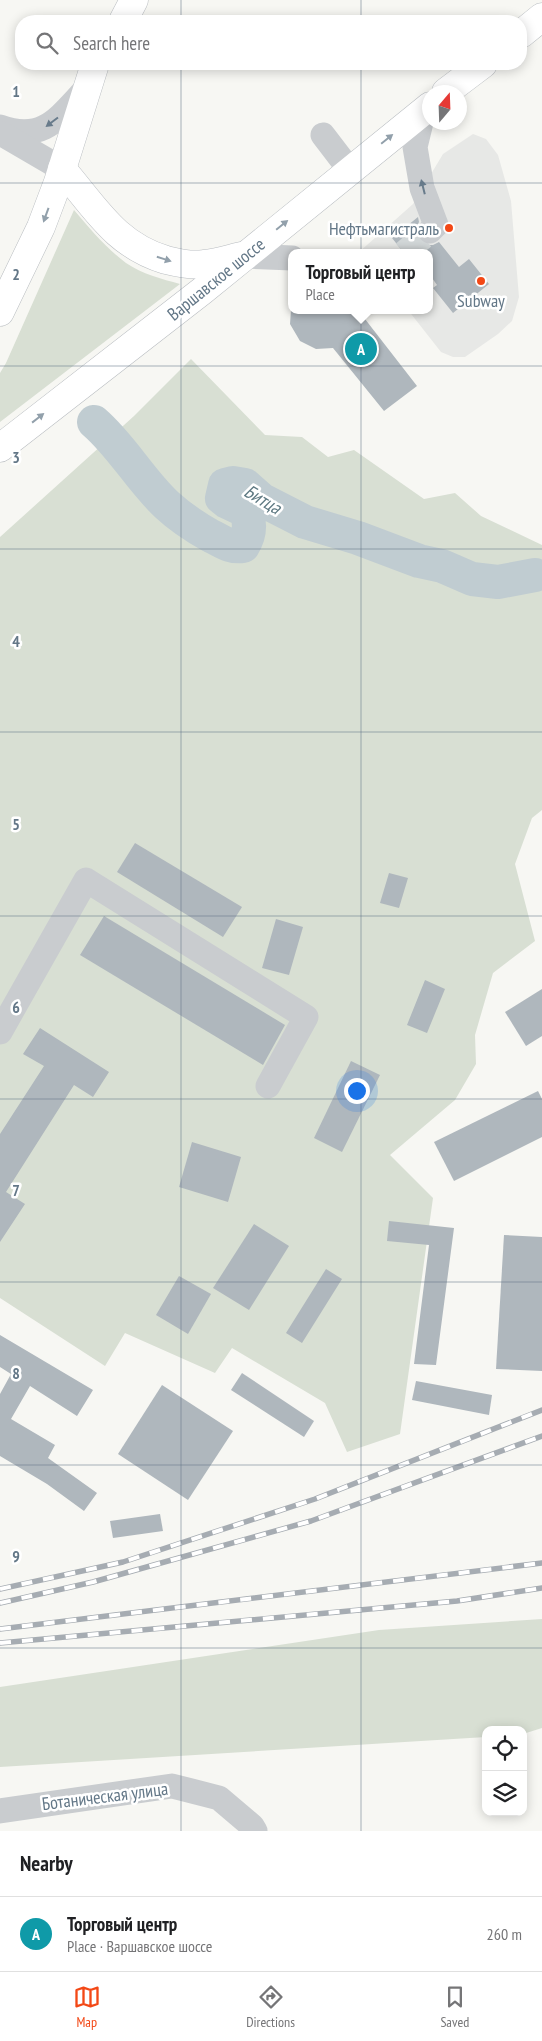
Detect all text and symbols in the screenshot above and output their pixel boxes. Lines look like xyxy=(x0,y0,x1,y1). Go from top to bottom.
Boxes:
search box xyxy=(15,15,527,70)
icon: search xyxy=(33,29,61,57)
text: Search here xyxy=(73,31,150,55)
text: 1 xyxy=(12,81,20,101)
north arrow xyxy=(422,85,467,130)
one-way arrow xyxy=(45,117,59,127)
one-way arrow xyxy=(380,134,393,145)
one-way arrow xyxy=(419,179,427,194)
one-way arrow xyxy=(42,207,49,222)
place label: Нефтьмагистраль xyxy=(329,217,439,240)
one-way arrow xyxy=(275,219,288,230)
marker: Нефтьмагистраль xyxy=(443,222,455,234)
street label: Варшавское шоссе xyxy=(163,233,269,325)
popup xyxy=(288,249,433,314)
one-way arrow xyxy=(157,255,172,263)
text: Торговый центр xyxy=(305,260,416,284)
text: 2 xyxy=(12,264,20,284)
marker: Subway xyxy=(475,275,487,287)
text: Place xyxy=(305,284,335,304)
place label: Subway xyxy=(457,289,505,312)
pin: A xyxy=(345,330,377,368)
one-way arrow xyxy=(31,413,45,423)
text: 3 xyxy=(12,447,20,467)
water label: Битца xyxy=(240,479,287,520)
text: 4 xyxy=(12,631,20,651)
text: 5 xyxy=(12,814,20,834)
text: 6 xyxy=(12,997,20,1017)
your location xyxy=(344,1078,370,1104)
text: 7 xyxy=(12,1180,20,1200)
text: 8 xyxy=(12,1363,20,1383)
text: 9 xyxy=(12,1546,20,1566)
map controls xyxy=(482,1726,527,1816)
button: locate xyxy=(482,1726,527,1771)
button: layers xyxy=(482,1771,527,1816)
street label: Ботаническая улица xyxy=(41,1777,169,1815)
text: Nearby xyxy=(20,1850,73,1877)
text: Торговый центр xyxy=(67,1912,177,1936)
text: A xyxy=(32,1924,40,1944)
text: 260 m xyxy=(487,1924,522,1944)
text: Place · Варшавское шоссе xyxy=(67,1936,212,1956)
tab: Map xyxy=(73,1983,101,2031)
tab: Directions xyxy=(246,1983,295,2031)
tab: Saved xyxy=(440,1983,469,2031)

